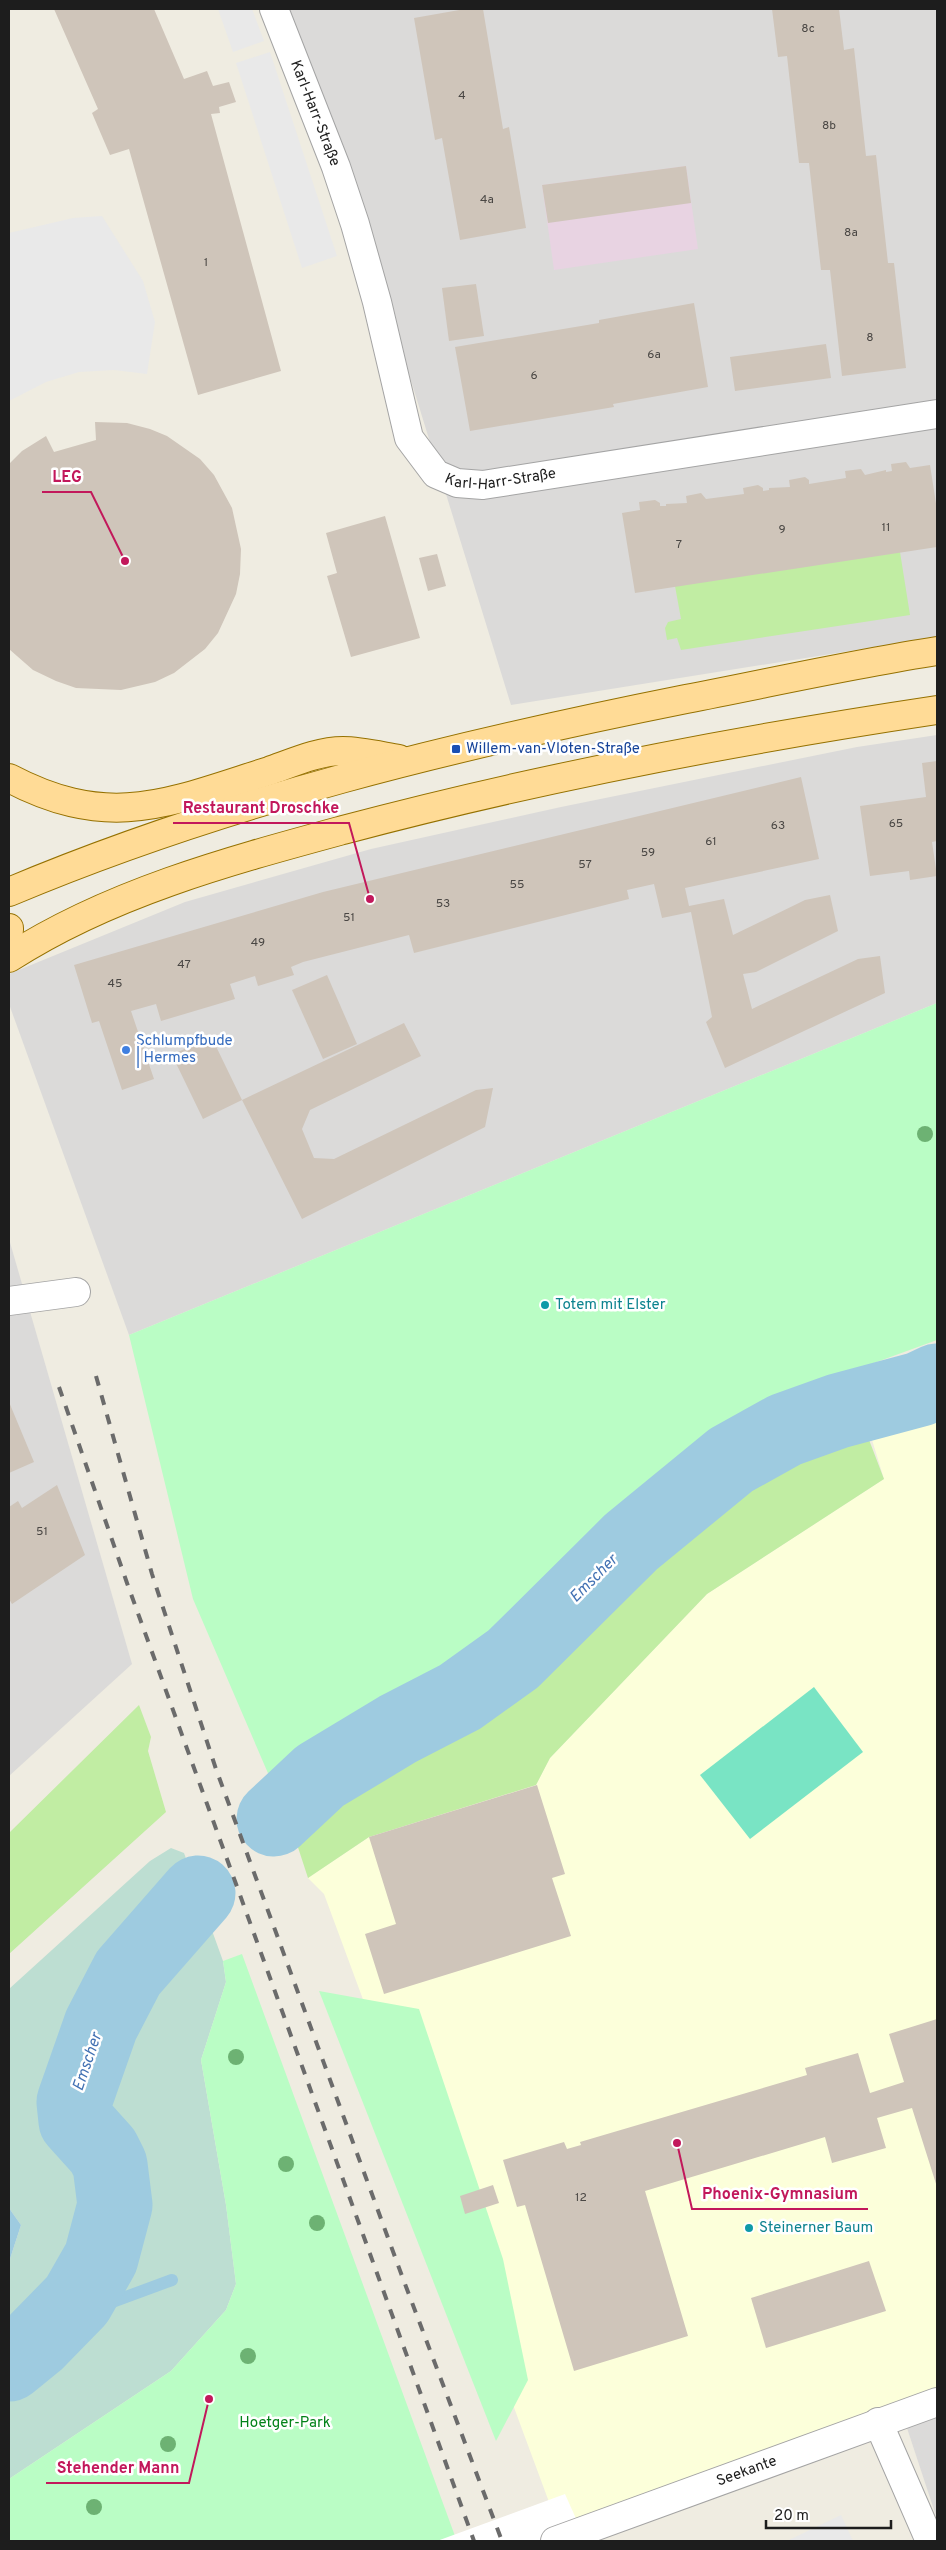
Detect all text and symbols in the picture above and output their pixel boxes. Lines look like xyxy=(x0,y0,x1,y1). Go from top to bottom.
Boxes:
house number: 8c xyxy=(801,21,815,37)
street label: Karl-Harr-Straße xyxy=(286,58,344,169)
house number: 4 xyxy=(458,88,466,104)
house number: 8b xyxy=(822,118,836,134)
house number: 4a xyxy=(480,192,494,208)
house number: 8a xyxy=(844,225,858,241)
house number: 1 xyxy=(204,255,208,271)
house number: 8 xyxy=(866,330,874,346)
house number: 6a xyxy=(647,347,661,363)
house number: 6 xyxy=(530,368,538,384)
callout: LEG xyxy=(42,461,91,492)
street label: Karl-Harr-Straße xyxy=(442,464,557,495)
text: LEG xyxy=(52,468,82,488)
house number: 11 xyxy=(882,520,890,536)
house number: 9 xyxy=(778,522,786,538)
house number: 7 xyxy=(676,537,682,553)
place label: Willem-van-Vloten-Straße xyxy=(466,740,640,759)
marker: Willem-van-Vloten-Straße xyxy=(450,743,462,755)
callout: Restaurant Droschke xyxy=(173,792,349,823)
text: Restaurant Droschke xyxy=(183,799,339,819)
house number: 65 xyxy=(889,816,903,832)
house number: 63 xyxy=(771,818,785,834)
house number: 61 xyxy=(705,834,717,850)
house number: 59 xyxy=(641,845,655,861)
house number: 57 xyxy=(578,857,592,873)
house number: 55 xyxy=(510,877,524,893)
house number: 53 xyxy=(436,896,450,912)
house number: 51 xyxy=(343,910,355,926)
house number: 49 xyxy=(251,935,265,951)
house number: 47 xyxy=(177,957,191,973)
house number: 45 xyxy=(108,976,122,992)
place label: Schlumpfbude | Hermes xyxy=(136,1032,233,1068)
marker: Schlumpfbude | Hermes xyxy=(120,1044,132,1056)
place label: Totem mit Elster xyxy=(555,1296,666,1315)
marker: Totem mit Elster xyxy=(539,1299,551,1311)
house number: 51 xyxy=(36,1524,48,1540)
water label: Emscher xyxy=(566,1549,624,1607)
water label: Emscher xyxy=(69,2029,108,2094)
callout: Phoenix-Gymnasium xyxy=(692,2178,868,2209)
text: Phoenix-Gymnasium xyxy=(702,2185,858,2205)
house number: 12 xyxy=(575,2190,587,2206)
place label: Steinerner Baum xyxy=(759,2219,873,2238)
marker: Steinerner Baum xyxy=(743,2222,755,2234)
park label: Hoetger-Park xyxy=(239,2414,331,2433)
callout: Stehender Mann xyxy=(46,2452,189,2483)
street label: Seekante xyxy=(714,2452,779,2491)
text: Stehender Mann xyxy=(57,2459,179,2479)
scale bar xyxy=(766,2498,891,2530)
text: 20 m xyxy=(774,2507,809,2526)

